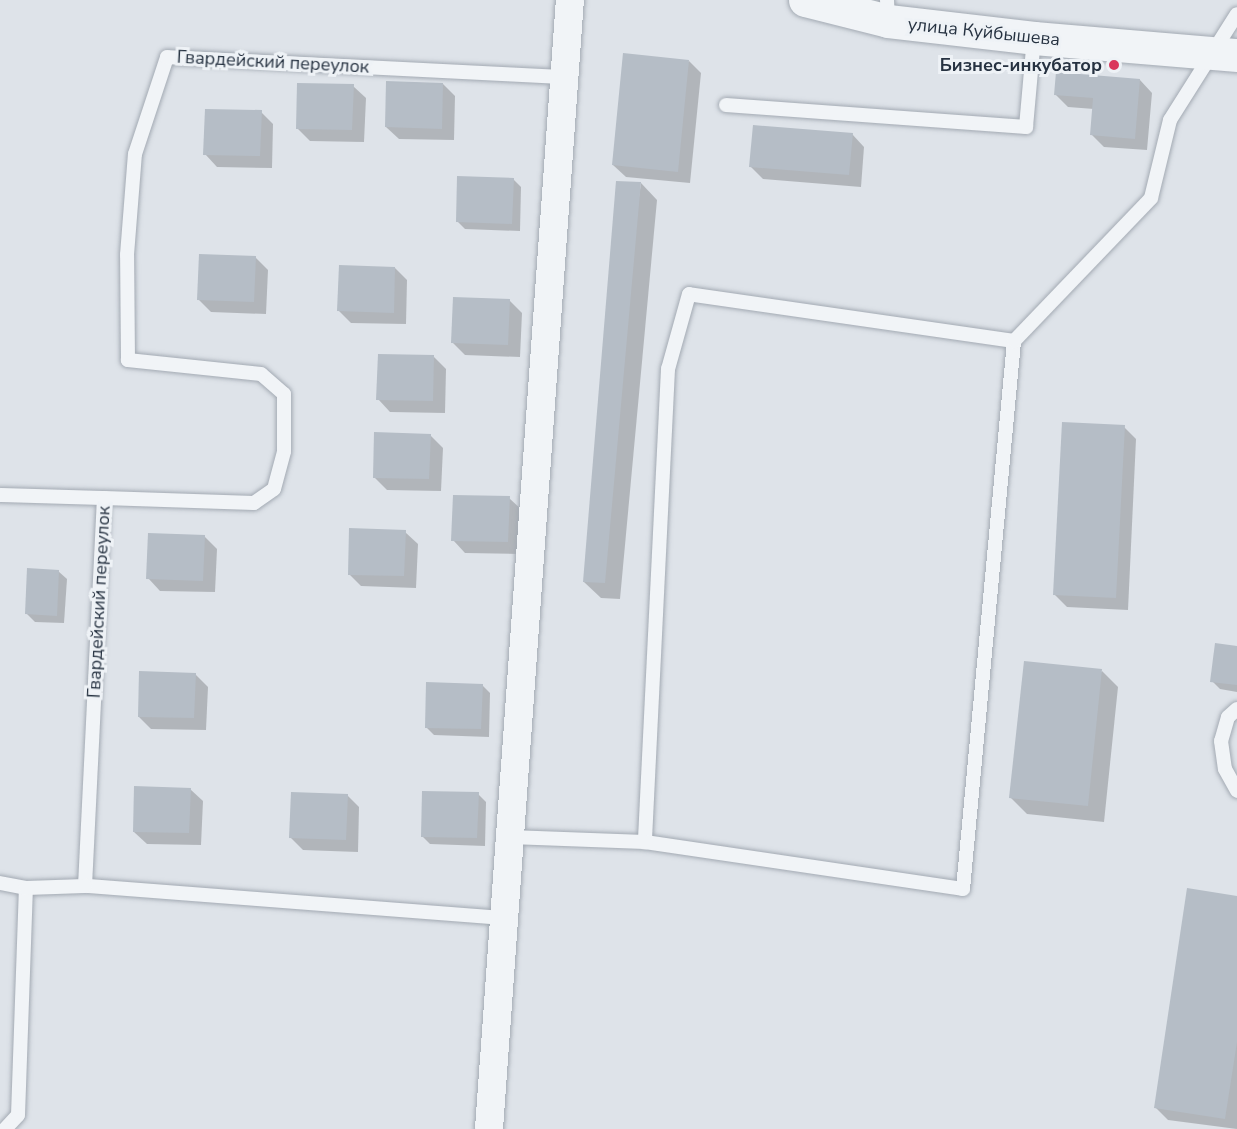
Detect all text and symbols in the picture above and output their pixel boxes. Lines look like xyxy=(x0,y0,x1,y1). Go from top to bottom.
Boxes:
street label: улица Куйбышева xyxy=(907,13,1061,51)
street label: Гвардейский переулок xyxy=(176,46,370,78)
place label: Бизнес-инкубатор xyxy=(940,54,1102,76)
marker: Бизнес-инкубатор xyxy=(1107,58,1121,72)
street label: Гвардейский переулок xyxy=(83,505,115,699)

